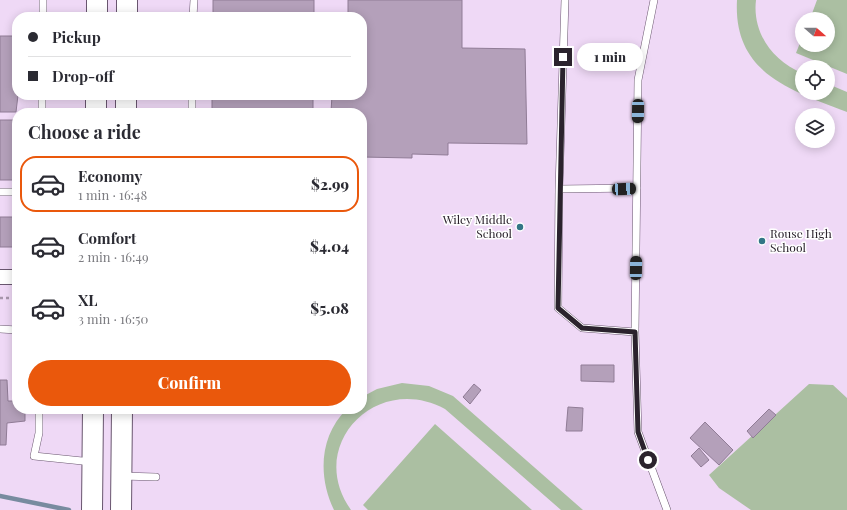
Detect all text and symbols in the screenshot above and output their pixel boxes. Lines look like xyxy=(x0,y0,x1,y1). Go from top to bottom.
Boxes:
north arrow xyxy=(795,12,835,52)
map controls xyxy=(795,12,835,148)
text: Pickup xyxy=(52,27,101,47)
callout: 1 min xyxy=(577,43,643,71)
route end xyxy=(554,48,572,66)
text: 1 min xyxy=(594,48,626,65)
button: locate xyxy=(795,60,835,100)
text: Drop-off xyxy=(52,66,114,86)
car xyxy=(632,99,644,123)
button: layers xyxy=(795,108,835,148)
text: Choose a ride xyxy=(28,120,141,144)
icon: car xyxy=(30,166,66,202)
text: Economy xyxy=(78,166,142,186)
text: $2.99 xyxy=(311,174,349,194)
car xyxy=(612,182,636,196)
text: 1 min · 16:48 xyxy=(78,186,147,203)
place label: Wiley Middle School xyxy=(442,211,513,241)
marker: Wiley Middle School xyxy=(515,222,525,232)
place label: Rouse High School xyxy=(770,225,832,255)
icon: car xyxy=(30,228,66,264)
text: Comfort xyxy=(78,228,136,248)
text: $4.04 xyxy=(310,236,349,256)
marker: Rouse High School xyxy=(757,236,767,246)
text: 2 min · 16:49 xyxy=(78,248,149,265)
car xyxy=(630,256,642,280)
icon: car xyxy=(30,290,66,326)
text: XL xyxy=(78,290,98,310)
text: $5.08 xyxy=(310,298,349,318)
text: 3 min · 16:50 xyxy=(78,310,148,327)
button: Confirm xyxy=(28,360,351,406)
route start xyxy=(639,451,657,469)

